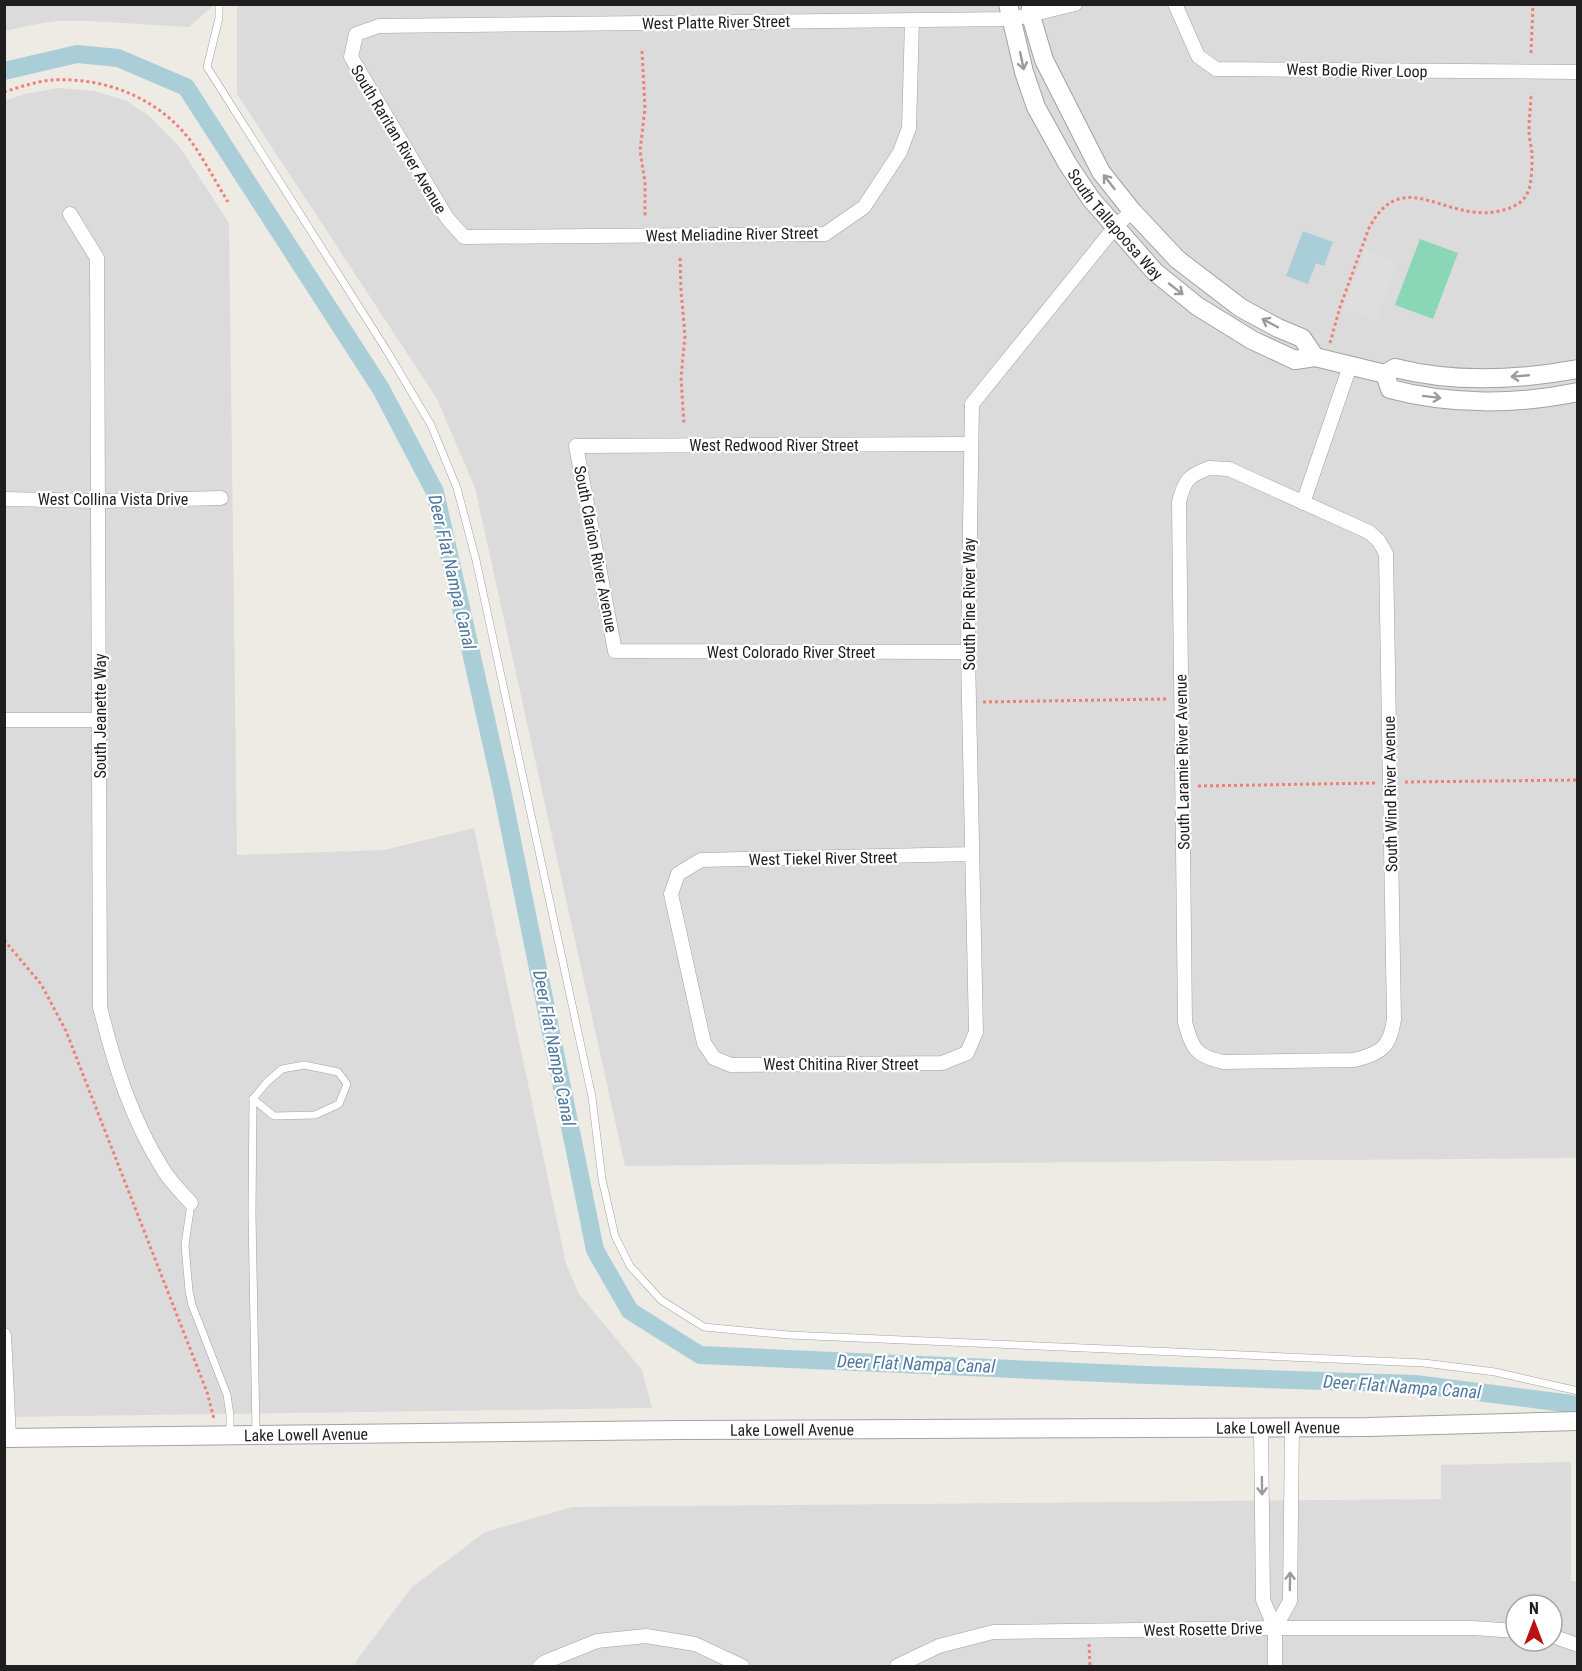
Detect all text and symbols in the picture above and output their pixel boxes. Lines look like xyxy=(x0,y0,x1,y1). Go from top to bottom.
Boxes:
street label: West Platte River Street xyxy=(642,12,791,33)
one-way arrow xyxy=(1017,51,1028,71)
street label: West Bodie River Loop xyxy=(1286,60,1428,81)
street label: South Raritan River Avenue xyxy=(347,62,450,217)
street label: South Tallapoosa Way xyxy=(1064,165,1166,284)
one-way arrow xyxy=(1102,174,1115,190)
street label: West Meliadine River Street xyxy=(645,223,819,246)
one-way arrow xyxy=(1168,282,1184,295)
one-way arrow xyxy=(1261,317,1279,328)
one-way arrow xyxy=(1510,371,1530,382)
one-way arrow xyxy=(1422,392,1442,403)
street label: West Redwood River Street xyxy=(689,436,859,455)
street label: South Clarion River Avenue xyxy=(570,464,621,634)
street label: West Collina Vista Drive xyxy=(38,490,188,509)
water label: Deer Flat Nampa Canal xyxy=(424,492,481,652)
street label: South Pine River Way xyxy=(960,537,979,670)
street label: West Colorado River Street xyxy=(707,643,875,662)
street label: South Jeanette Way xyxy=(91,653,110,779)
street label: South Laramie River Avenue xyxy=(1171,674,1194,850)
street label: South Wind River Avenue xyxy=(1380,716,1401,872)
street label: West Tiekel River Street xyxy=(749,848,898,869)
water label: Deer Flat Nampa Canal xyxy=(529,968,580,1129)
street label: West Chitina River Street xyxy=(763,1055,919,1074)
water label: Deer Flat Nampa Canal xyxy=(837,1350,996,1377)
water label: Deer Flat Nampa Canal xyxy=(1322,1371,1483,1403)
street label: Lake Lowell Avenue xyxy=(1216,1418,1340,1438)
street label: Lake Lowell Avenue xyxy=(730,1420,854,1440)
street label: Lake Lowell Avenue xyxy=(244,1425,368,1445)
one-way arrow xyxy=(1256,1476,1267,1496)
one-way arrow xyxy=(1284,1571,1296,1591)
north arrow xyxy=(1504,1593,1564,1653)
text: N xyxy=(1529,1599,1539,1618)
street label: West Rosette Drive xyxy=(1143,1619,1263,1640)

